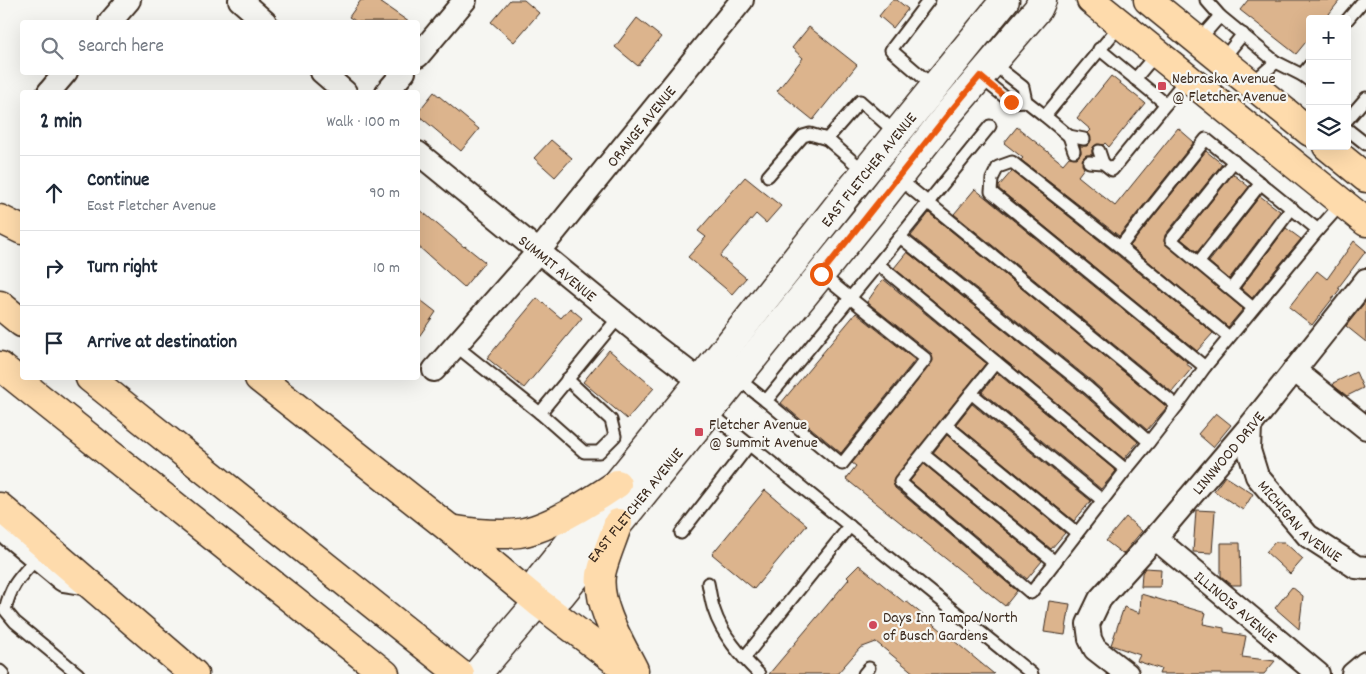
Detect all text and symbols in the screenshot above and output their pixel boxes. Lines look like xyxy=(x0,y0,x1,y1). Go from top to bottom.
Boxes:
map controls xyxy=(1306,15,1351,150)
button: + xyxy=(1306,15,1351,60)
search box xyxy=(20,20,420,75)
icon: search xyxy=(38,34,66,62)
text: Search here xyxy=(78,34,164,61)
button: − xyxy=(1306,60,1351,105)
place label: Nebraska Avenue @ Fletcher Avenue xyxy=(1172,68,1287,109)
marker: Nebraska Avenue @ Fletcher Avenue xyxy=(1156,80,1168,92)
street label: ORANGE AVENUE xyxy=(602,81,683,173)
route end xyxy=(1000,91,1023,114)
button: layers xyxy=(1306,105,1351,150)
text: 2 min xyxy=(40,108,82,138)
street label: EAST FLETCHER AVENUE xyxy=(816,108,924,233)
text: Walk · 100 m xyxy=(326,111,400,134)
text: Continue xyxy=(87,168,149,195)
icon: ahead xyxy=(40,179,68,207)
text: 90 m xyxy=(369,182,400,205)
text: East Fletcher Avenue xyxy=(87,195,216,218)
street label: SUMMIT AVENUE xyxy=(513,230,601,309)
icon: right xyxy=(40,254,68,282)
text: Turn right xyxy=(87,255,158,282)
text: 10 m xyxy=(373,257,400,280)
route start xyxy=(810,263,833,286)
icon: arrive xyxy=(40,329,68,357)
text: Arrive at destination xyxy=(87,330,237,357)
street label: LINNWOOD DRIVE xyxy=(1187,407,1272,501)
place label: Fletcher Avenue @ Summit Avenue xyxy=(709,414,818,455)
marker: Fletcher Avenue @ Summit Avenue xyxy=(693,426,705,438)
street label: EAST FLETCHER AVENUE xyxy=(583,443,690,568)
street label: MICHIGAN AVENUE xyxy=(1251,476,1346,569)
street label: ILLINOIS AVENUE xyxy=(1188,566,1282,650)
place label: Days Inn Tampa/North of Busch Gardens xyxy=(883,607,1018,648)
marker: Days Inn Tampa/North of Busch Gardens xyxy=(867,619,879,631)

